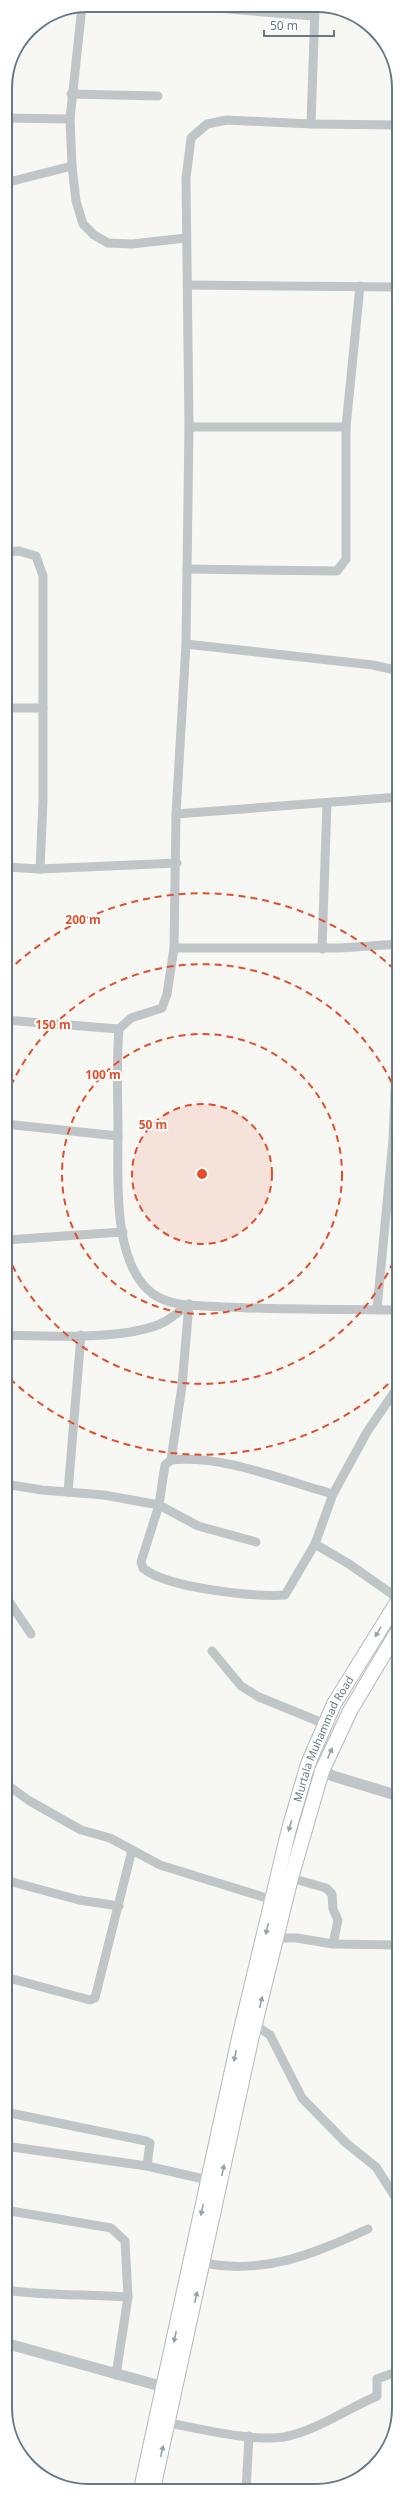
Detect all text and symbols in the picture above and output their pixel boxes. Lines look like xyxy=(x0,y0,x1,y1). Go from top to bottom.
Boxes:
scale bar xyxy=(264,12,334,38)
text: 50 m xyxy=(270,17,298,34)
text: 200 m xyxy=(65,911,101,928)
text: 150 m xyxy=(35,1016,71,1033)
text: 100 m xyxy=(85,1066,121,1083)
text: 50 m xyxy=(139,1116,167,1133)
centre of rings xyxy=(195,1167,209,1181)
one-way arrow xyxy=(375,1626,382,1638)
street label: Murtala Muhammad Road xyxy=(289,1673,357,1804)
one-way arrow xyxy=(327,1747,333,1759)
one-way arrow xyxy=(287,1820,293,1832)
one-way arrow xyxy=(263,1923,269,1936)
one-way arrow xyxy=(258,1996,264,2008)
one-way arrow xyxy=(232,2049,238,2062)
one-way arrow xyxy=(221,2163,227,2176)
one-way arrow xyxy=(198,2204,204,2216)
one-way arrow xyxy=(194,2291,200,2303)
one-way arrow xyxy=(171,2331,177,2343)
one-way arrow xyxy=(160,2445,166,2457)

